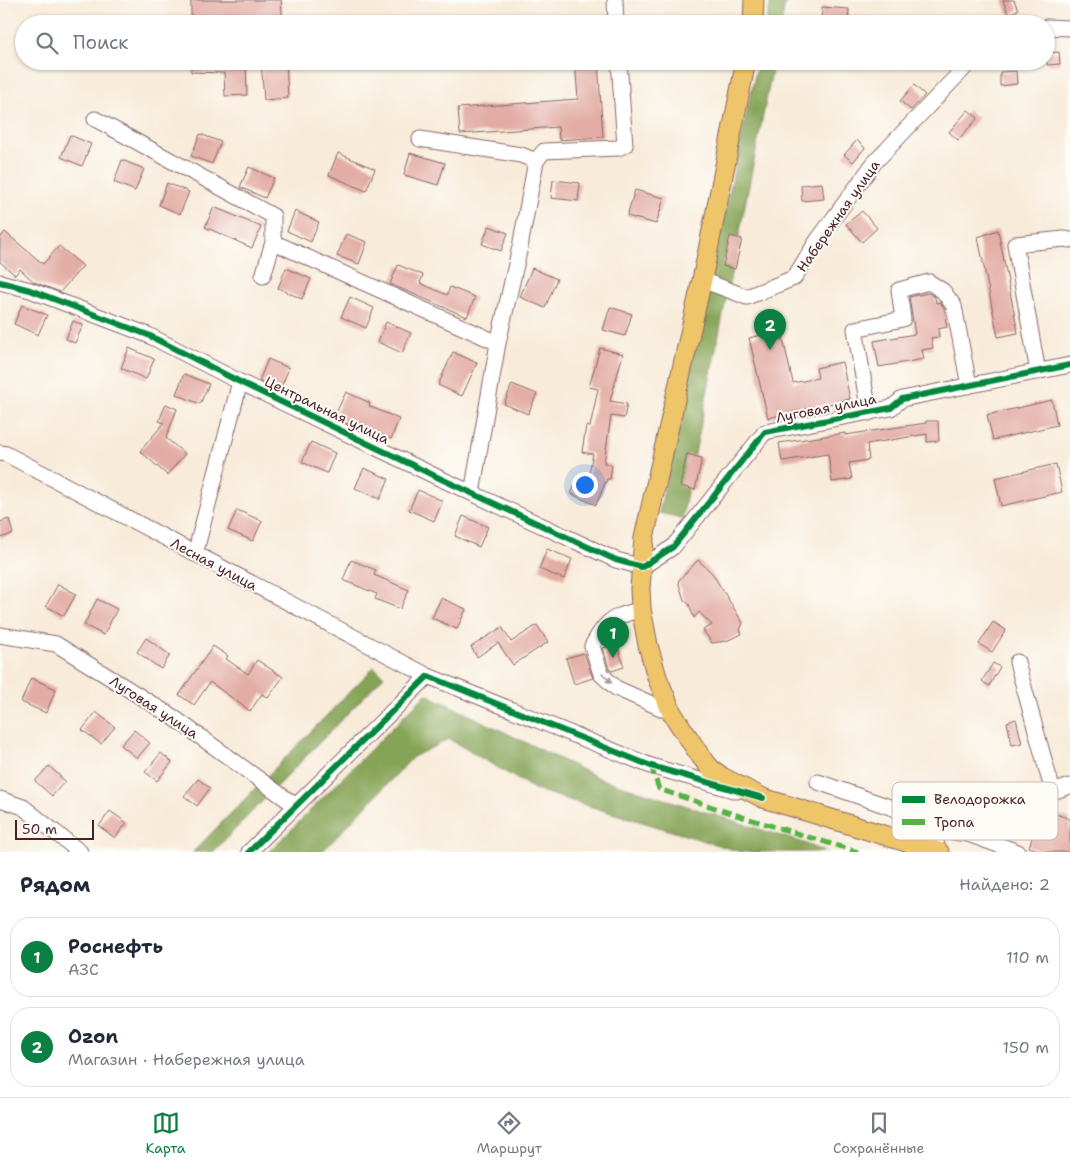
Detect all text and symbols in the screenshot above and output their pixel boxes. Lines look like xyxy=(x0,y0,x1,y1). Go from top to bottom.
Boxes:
search box xyxy=(15,15,1055,70)
icon: search xyxy=(33,29,61,57)
text: Поиск xyxy=(73,30,128,55)
street label: Набережная улица xyxy=(793,156,884,276)
pin: 2 xyxy=(754,309,786,350)
street label: Центральная улица xyxy=(262,372,392,448)
street label: Луговая улица xyxy=(774,389,878,427)
your location xyxy=(572,472,598,498)
street label: Лесная улица xyxy=(168,534,261,594)
pin: 1 xyxy=(597,617,629,658)
street label: Луговая улица xyxy=(106,672,202,742)
one-way arrow xyxy=(601,672,613,684)
legend xyxy=(892,782,1058,840)
text: Велодорожка xyxy=(934,790,1026,808)
text: Тропа xyxy=(934,813,975,831)
scale bar xyxy=(15,817,94,840)
text: 50 m xyxy=(22,820,57,838)
text: Рядом xyxy=(20,871,90,899)
text: Найдено: 2 xyxy=(959,874,1050,895)
text: Роснефть xyxy=(68,934,163,959)
text: 1 xyxy=(33,947,41,968)
text: 110 m xyxy=(1006,947,1049,968)
text: АЗС xyxy=(68,959,99,980)
text: Ozon xyxy=(68,1024,118,1049)
text: 2 xyxy=(31,1037,43,1058)
text: 150 m xyxy=(1002,1037,1049,1058)
text: Магазин · Набережная улица xyxy=(68,1049,305,1070)
tab: Карта xyxy=(146,1109,186,1157)
tab: Маршрут xyxy=(477,1109,542,1157)
tab: Сохранённые xyxy=(833,1109,924,1157)

